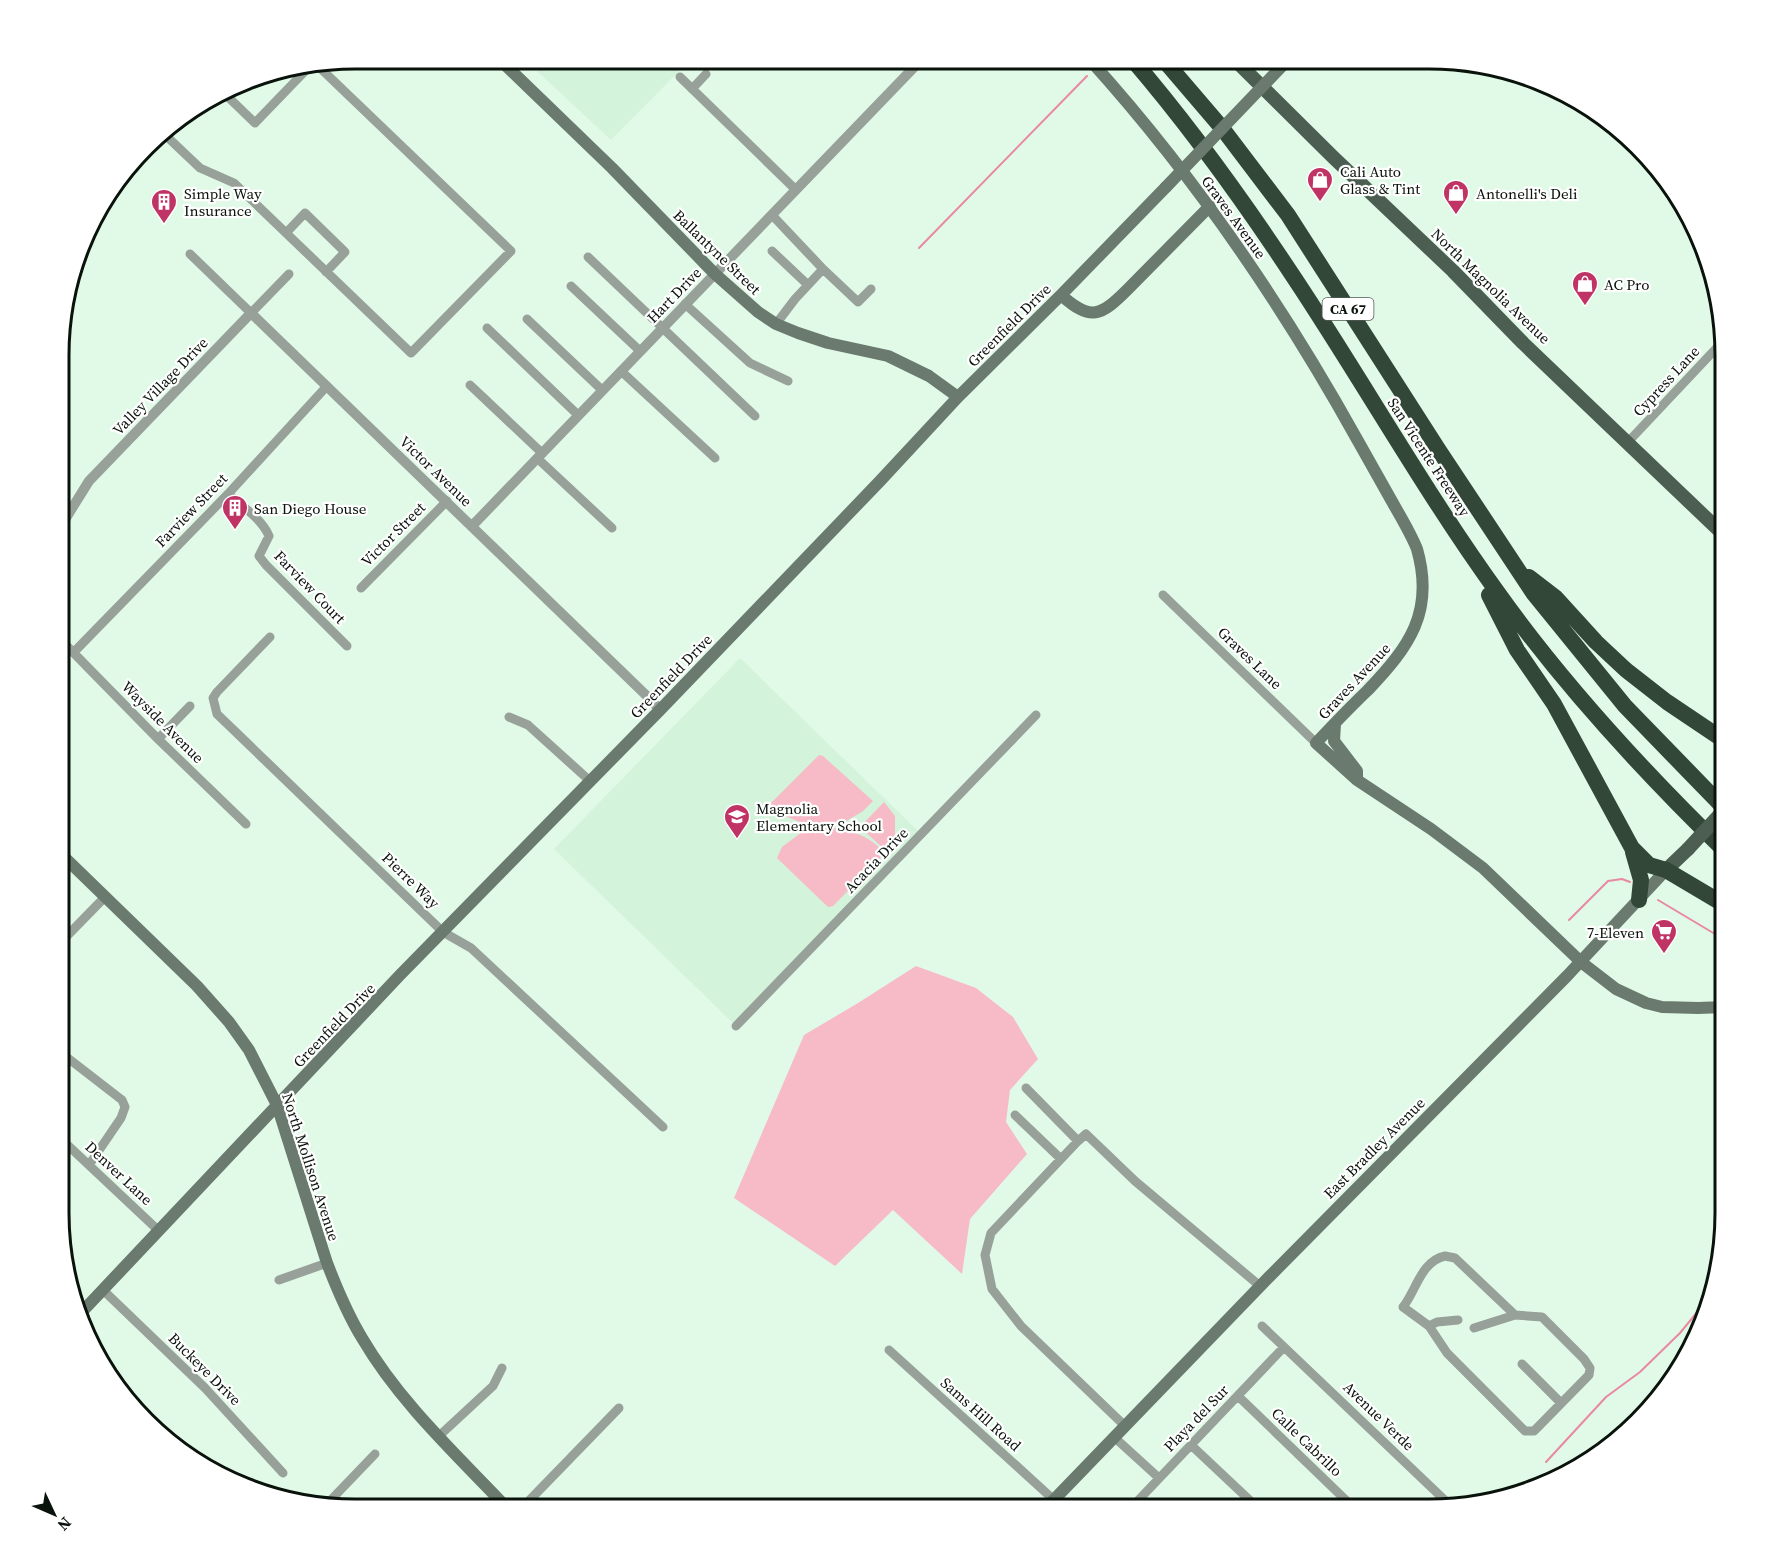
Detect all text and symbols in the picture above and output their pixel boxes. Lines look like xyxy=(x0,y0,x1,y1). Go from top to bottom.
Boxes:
place label: Cali Auto Glass & Tint xyxy=(1340,161,1420,199)
shop icon: Cali Auto Glass & Tint xyxy=(1305,165,1335,203)
street label: Graves Avenue xyxy=(1197,171,1271,263)
shop icon: Antonelli's Deli xyxy=(1441,178,1471,216)
place label: Simple Way Insurance xyxy=(184,183,262,221)
place label: Antonelli's Deli xyxy=(1476,183,1577,204)
building icon: Simple Way Insurance xyxy=(149,187,179,225)
street label: Ballantyne Street xyxy=(669,205,765,299)
street label: North Magnolia Avenue xyxy=(1427,224,1555,349)
street label: Hart Drive xyxy=(642,262,706,328)
shop icon: AC Pro xyxy=(1570,269,1600,307)
place label: AC Pro xyxy=(1604,274,1649,295)
street label: Greenfield Drive xyxy=(963,278,1056,371)
road number: CA 67 xyxy=(1322,298,1374,320)
street label: Valley Village Drive xyxy=(108,332,213,440)
street label: Cypress Lane xyxy=(1628,341,1704,421)
street label: San Vicente Freeway xyxy=(1383,394,1475,521)
street label: Victor Avenue xyxy=(395,431,477,511)
street label: Farview Street xyxy=(150,468,232,552)
building icon: San Diego House xyxy=(220,493,250,531)
street label: Victor Street xyxy=(356,497,430,571)
place label: San Diego House xyxy=(254,498,367,519)
street label: Farview Court xyxy=(270,546,350,628)
street label: Graves Lane xyxy=(1213,622,1287,694)
street label: Greenfield Drive xyxy=(625,629,717,723)
street label: Graves Avenue xyxy=(1313,638,1395,724)
street label: Wayside Avenue xyxy=(117,676,209,768)
place label: Magnolia Elementary School xyxy=(756,798,883,836)
school or university icon: Magnolia Elementary School xyxy=(722,802,752,840)
street label: Acacia Drive xyxy=(839,822,913,897)
street label: Pierre Way xyxy=(377,847,445,913)
supermarket icon: 7-Eleven xyxy=(1649,917,1679,955)
place label: 7-Eleven xyxy=(1587,922,1644,943)
street label: Greenfield Drive xyxy=(288,978,380,1072)
street label: North Mollison Avenue xyxy=(277,1090,345,1244)
street label: East Bradley Avenue xyxy=(1319,1092,1430,1203)
street label: Denver Lane xyxy=(81,1136,157,1210)
street label: Buckeye Drive xyxy=(164,1328,246,1410)
street label: Sams Hill Road xyxy=(936,1372,1026,1456)
street label: Avenue Verde xyxy=(1339,1377,1419,1456)
street label: Playa del Sur xyxy=(1159,1379,1234,1456)
street label: Calle Cabrillo xyxy=(1267,1403,1347,1481)
north arrow xyxy=(24,1484,84,1544)
text: N xyxy=(53,1513,77,1537)

